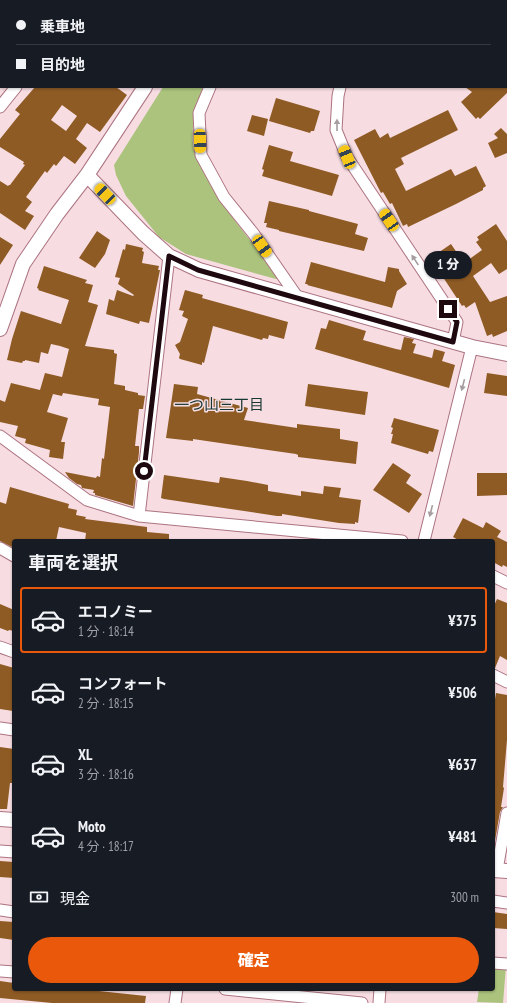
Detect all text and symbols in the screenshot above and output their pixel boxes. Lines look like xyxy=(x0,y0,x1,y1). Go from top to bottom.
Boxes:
text: 乗車地 xyxy=(40,17,85,36)
text: 目的地 xyxy=(40,55,85,74)
one-way arrow xyxy=(334,118,340,131)
car xyxy=(194,129,206,153)
car xyxy=(337,144,357,170)
car xyxy=(92,181,118,207)
car xyxy=(377,207,401,233)
car xyxy=(250,233,274,259)
callout: 1 分 xyxy=(424,251,472,279)
one-way arrow xyxy=(411,255,419,265)
text: 1 分 xyxy=(437,256,459,273)
route end xyxy=(439,300,457,318)
one-way arrow xyxy=(460,380,466,392)
district label: 一つ山三丁目 xyxy=(174,395,264,414)
route start xyxy=(135,462,153,480)
one-way arrow xyxy=(428,505,434,518)
text: 車両を選択 xyxy=(28,551,118,574)
icon: car xyxy=(30,602,66,638)
text: エコノミー xyxy=(78,602,153,621)
text: ¥375 xyxy=(448,611,477,630)
text: 1 分 · 18:14 xyxy=(78,623,134,640)
icon: car xyxy=(30,674,66,710)
text: コンフォート xyxy=(78,674,168,693)
text: ¥506 xyxy=(448,683,477,702)
text: 2 分 · 18:15 xyxy=(78,695,134,712)
text: XL xyxy=(78,745,92,764)
icon: car xyxy=(30,746,66,782)
text: ¥637 xyxy=(448,755,477,774)
text: 3 分 · 18:16 xyxy=(78,766,134,783)
text: Moto xyxy=(78,817,106,836)
icon: car xyxy=(30,818,66,854)
text: ¥481 xyxy=(448,827,477,846)
text: 4 分 · 18:17 xyxy=(78,838,134,855)
icon: cash xyxy=(28,886,50,908)
text: 現金 xyxy=(60,889,90,908)
text: 300 m xyxy=(450,889,479,906)
button: 確定 xyxy=(28,937,479,983)

